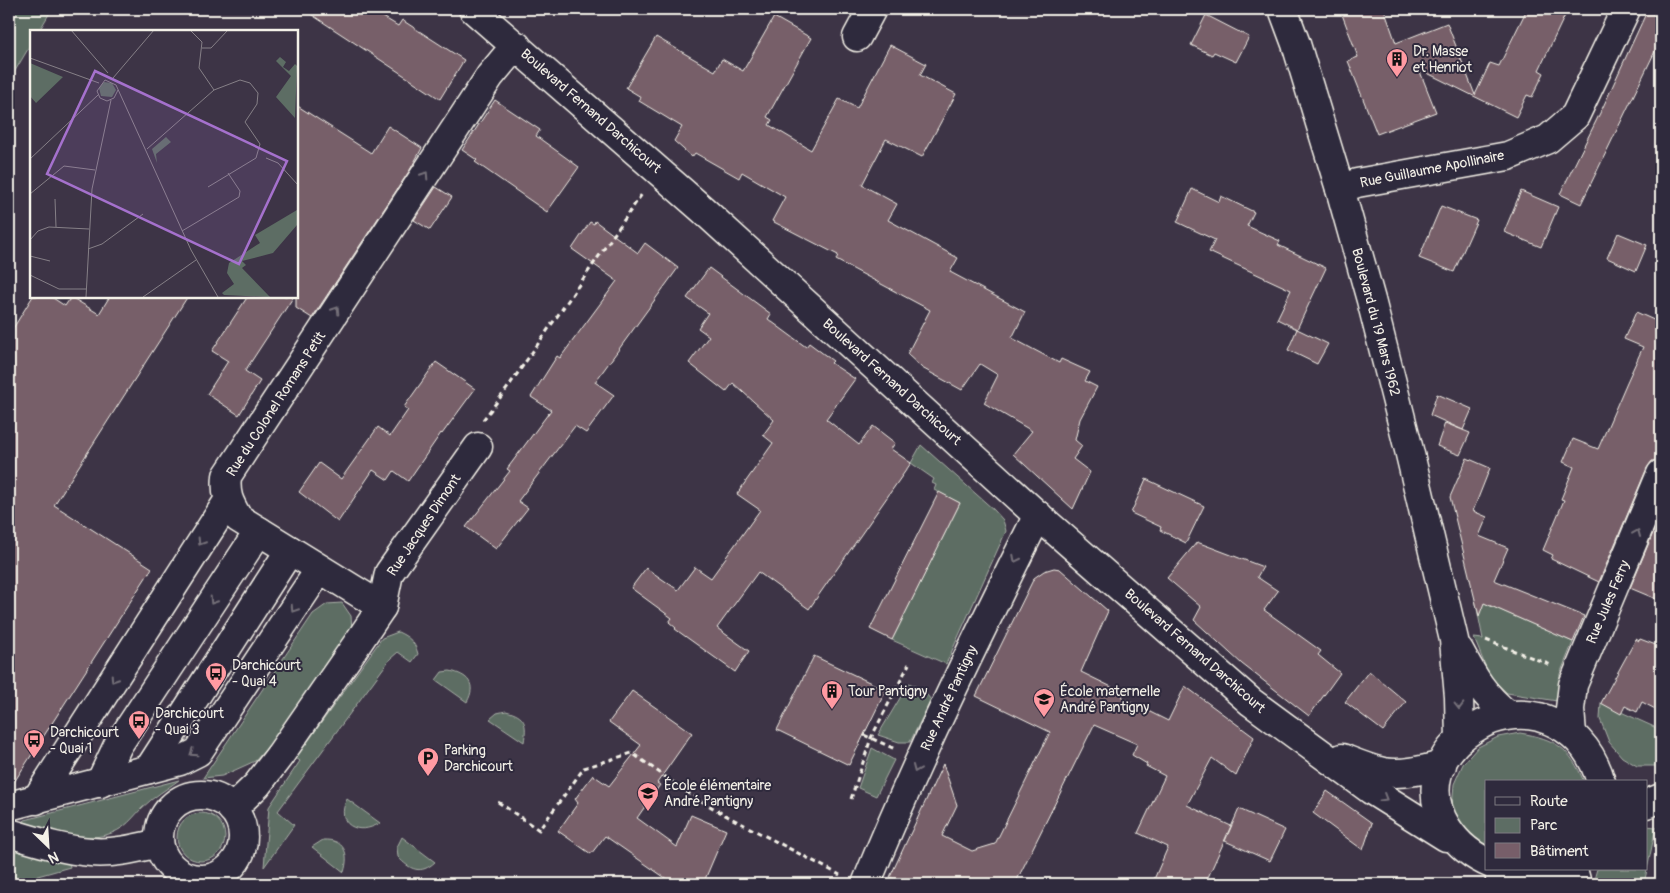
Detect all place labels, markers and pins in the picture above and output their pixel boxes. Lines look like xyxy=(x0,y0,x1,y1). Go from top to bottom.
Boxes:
place label: Dr. Masse et Henriot xyxy=(1413,43,1472,76)
building icon: Dr. Masse et Henriot xyxy=(1385,47,1409,78)
place label: Darchicourt - Quai 4 xyxy=(232,657,301,690)
bus stop icon: Darchicourt - Quai 4 xyxy=(204,661,228,692)
building icon: Tour Pantigny xyxy=(820,679,844,710)
place label: École maternelle André Pantigny xyxy=(1060,682,1160,716)
place label: Tour Pantigny xyxy=(848,683,928,700)
school or university icon: École maternelle André Pantigny xyxy=(1032,687,1056,718)
place label: Darchicourt - Quai 3 xyxy=(155,705,224,738)
bus stop icon: Darchicourt - Quai 3 xyxy=(127,709,151,740)
place label: Darchicourt - Quai 1 xyxy=(50,724,119,757)
bus stop icon: Darchicourt - Quai 1 xyxy=(22,728,46,759)
place label: Parking Darchicourt xyxy=(444,742,513,775)
parking icon: Parking Darchicourt xyxy=(416,746,440,777)
place label: École élémentaire André Pantigny xyxy=(664,776,771,810)
school or university icon: École élémentaire André Pantigny xyxy=(636,781,660,812)

